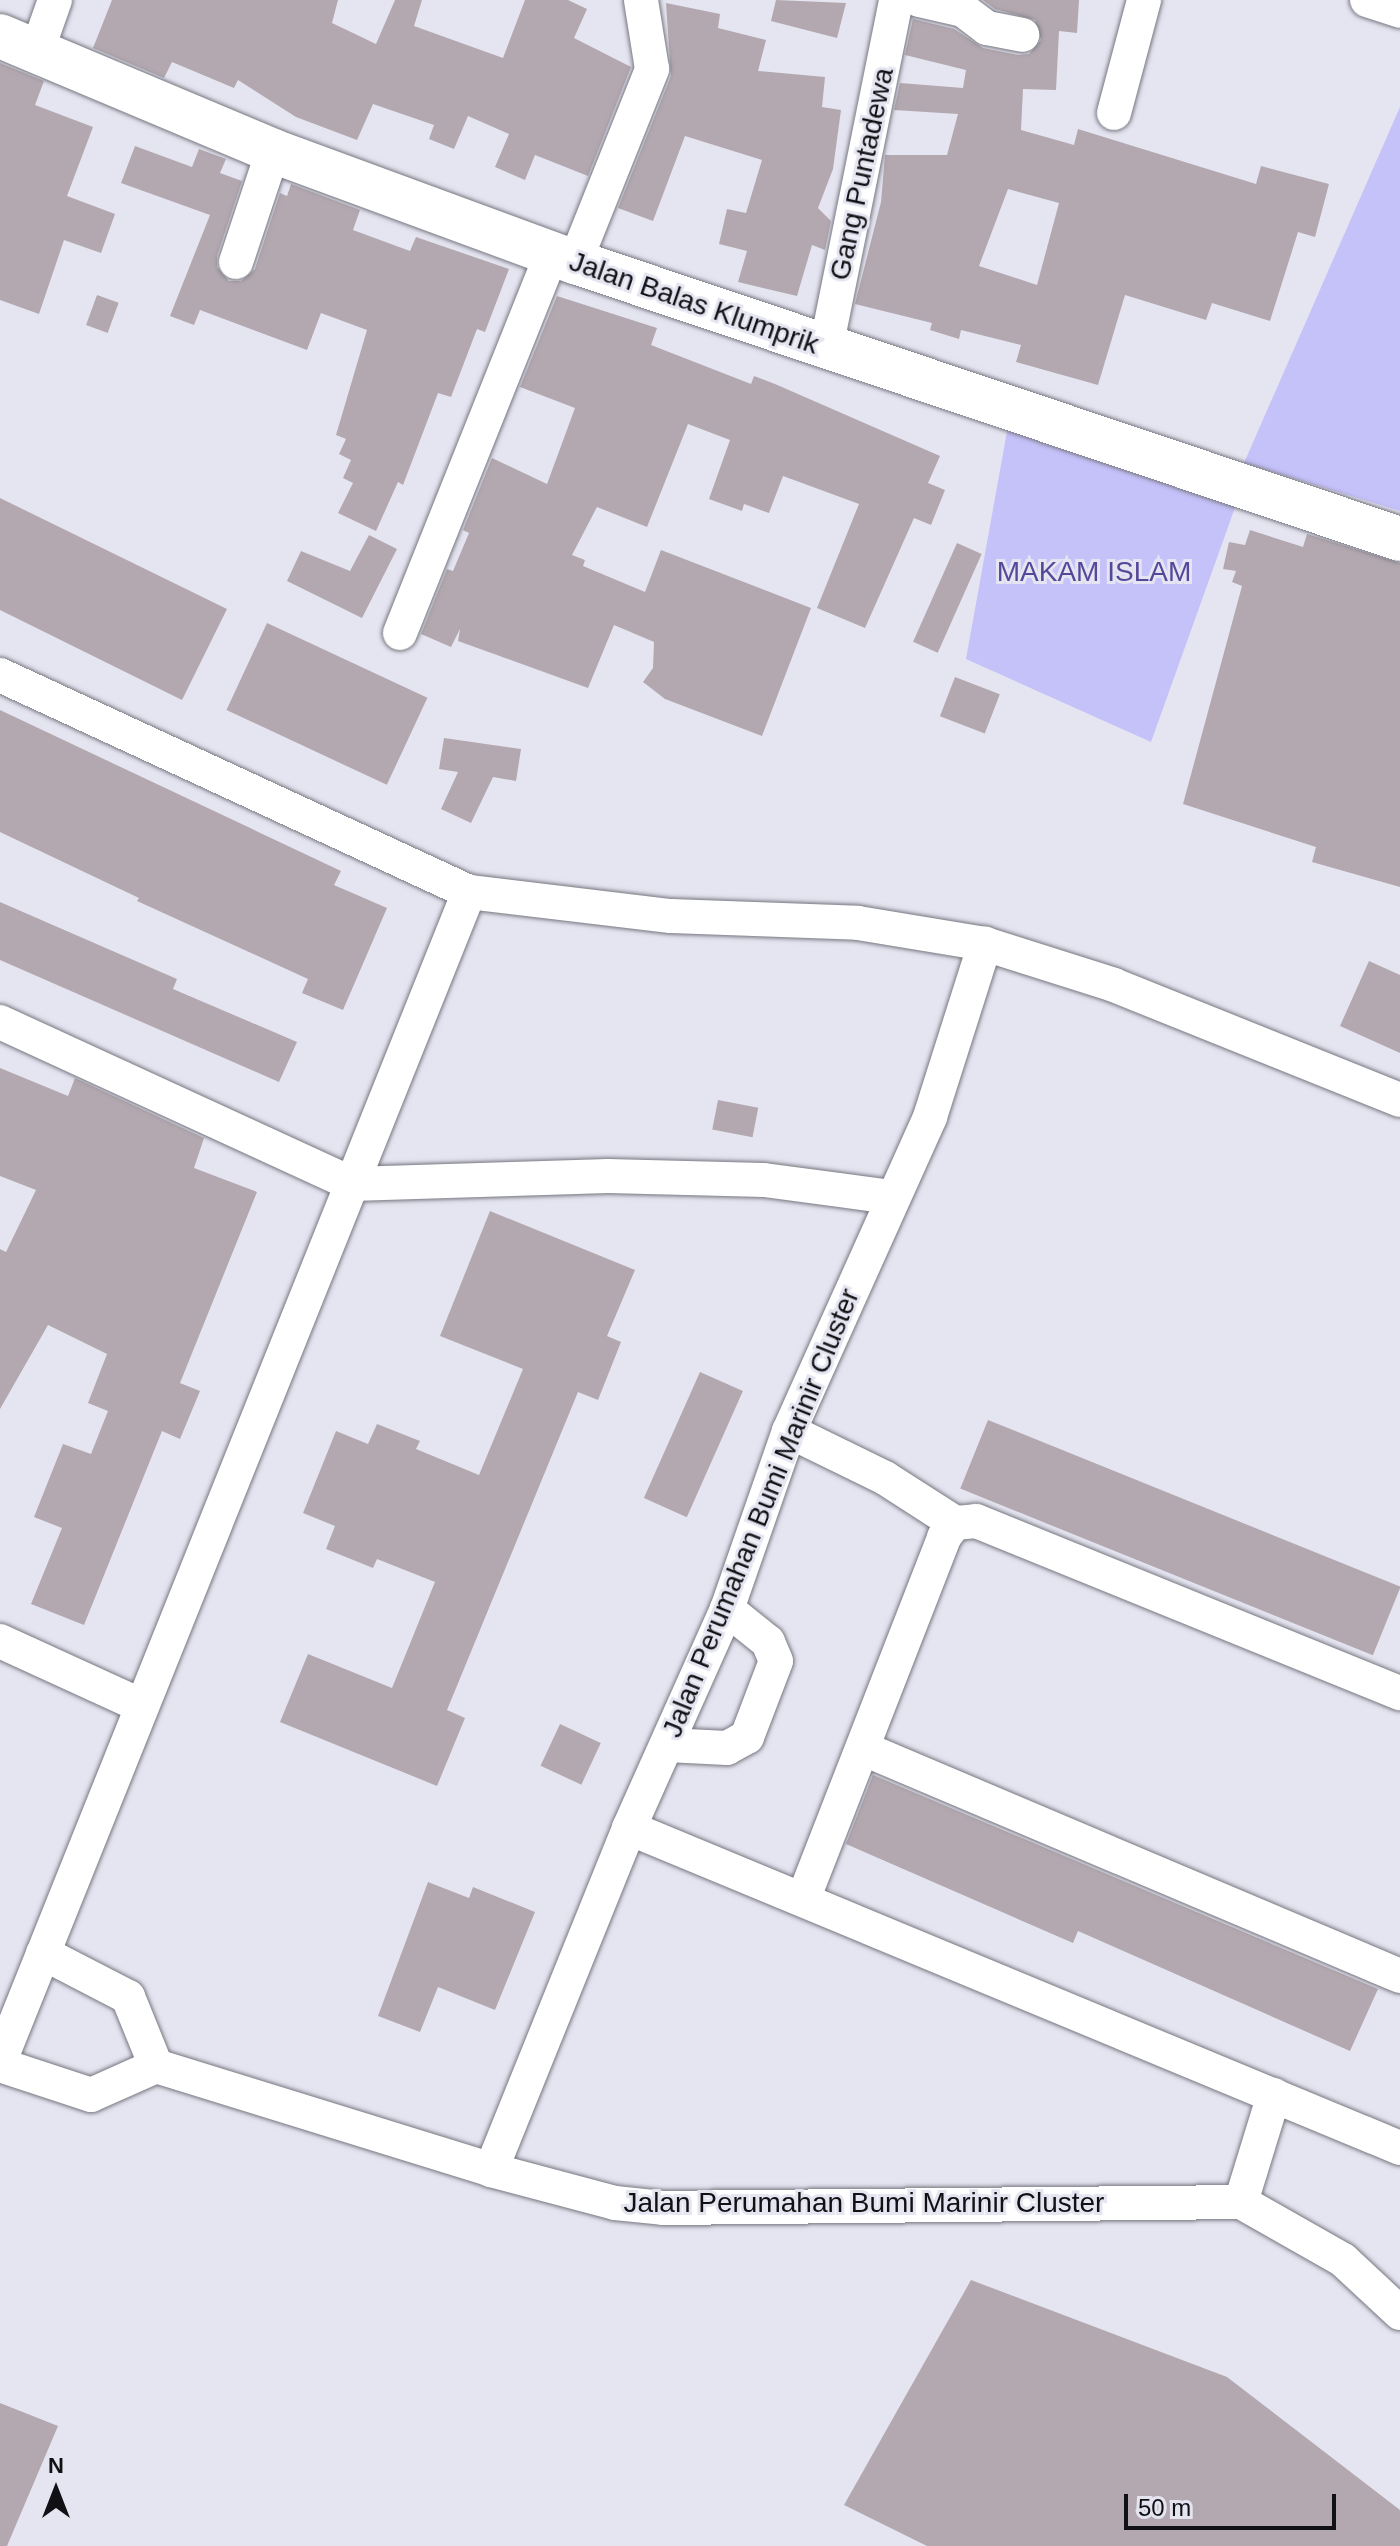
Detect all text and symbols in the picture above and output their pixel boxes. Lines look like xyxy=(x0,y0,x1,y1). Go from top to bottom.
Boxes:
street label: Gang Puntadewa xyxy=(823,65,901,283)
street label: Jalan Balas Klumprik xyxy=(565,245,823,361)
park label: MAKAM ISLAM xyxy=(997,555,1191,589)
street label: Jalan Perumahan Bumi Marinir Cluster xyxy=(655,1284,867,1742)
street label: Jalan Perumahan Bumi Marinir Cluster xyxy=(624,2186,1104,2220)
north arrow xyxy=(16,2450,96,2530)
text: N xyxy=(48,2453,64,2478)
scale bar xyxy=(1128,2478,1340,2528)
text: 50 m xyxy=(1138,2494,1191,2521)

